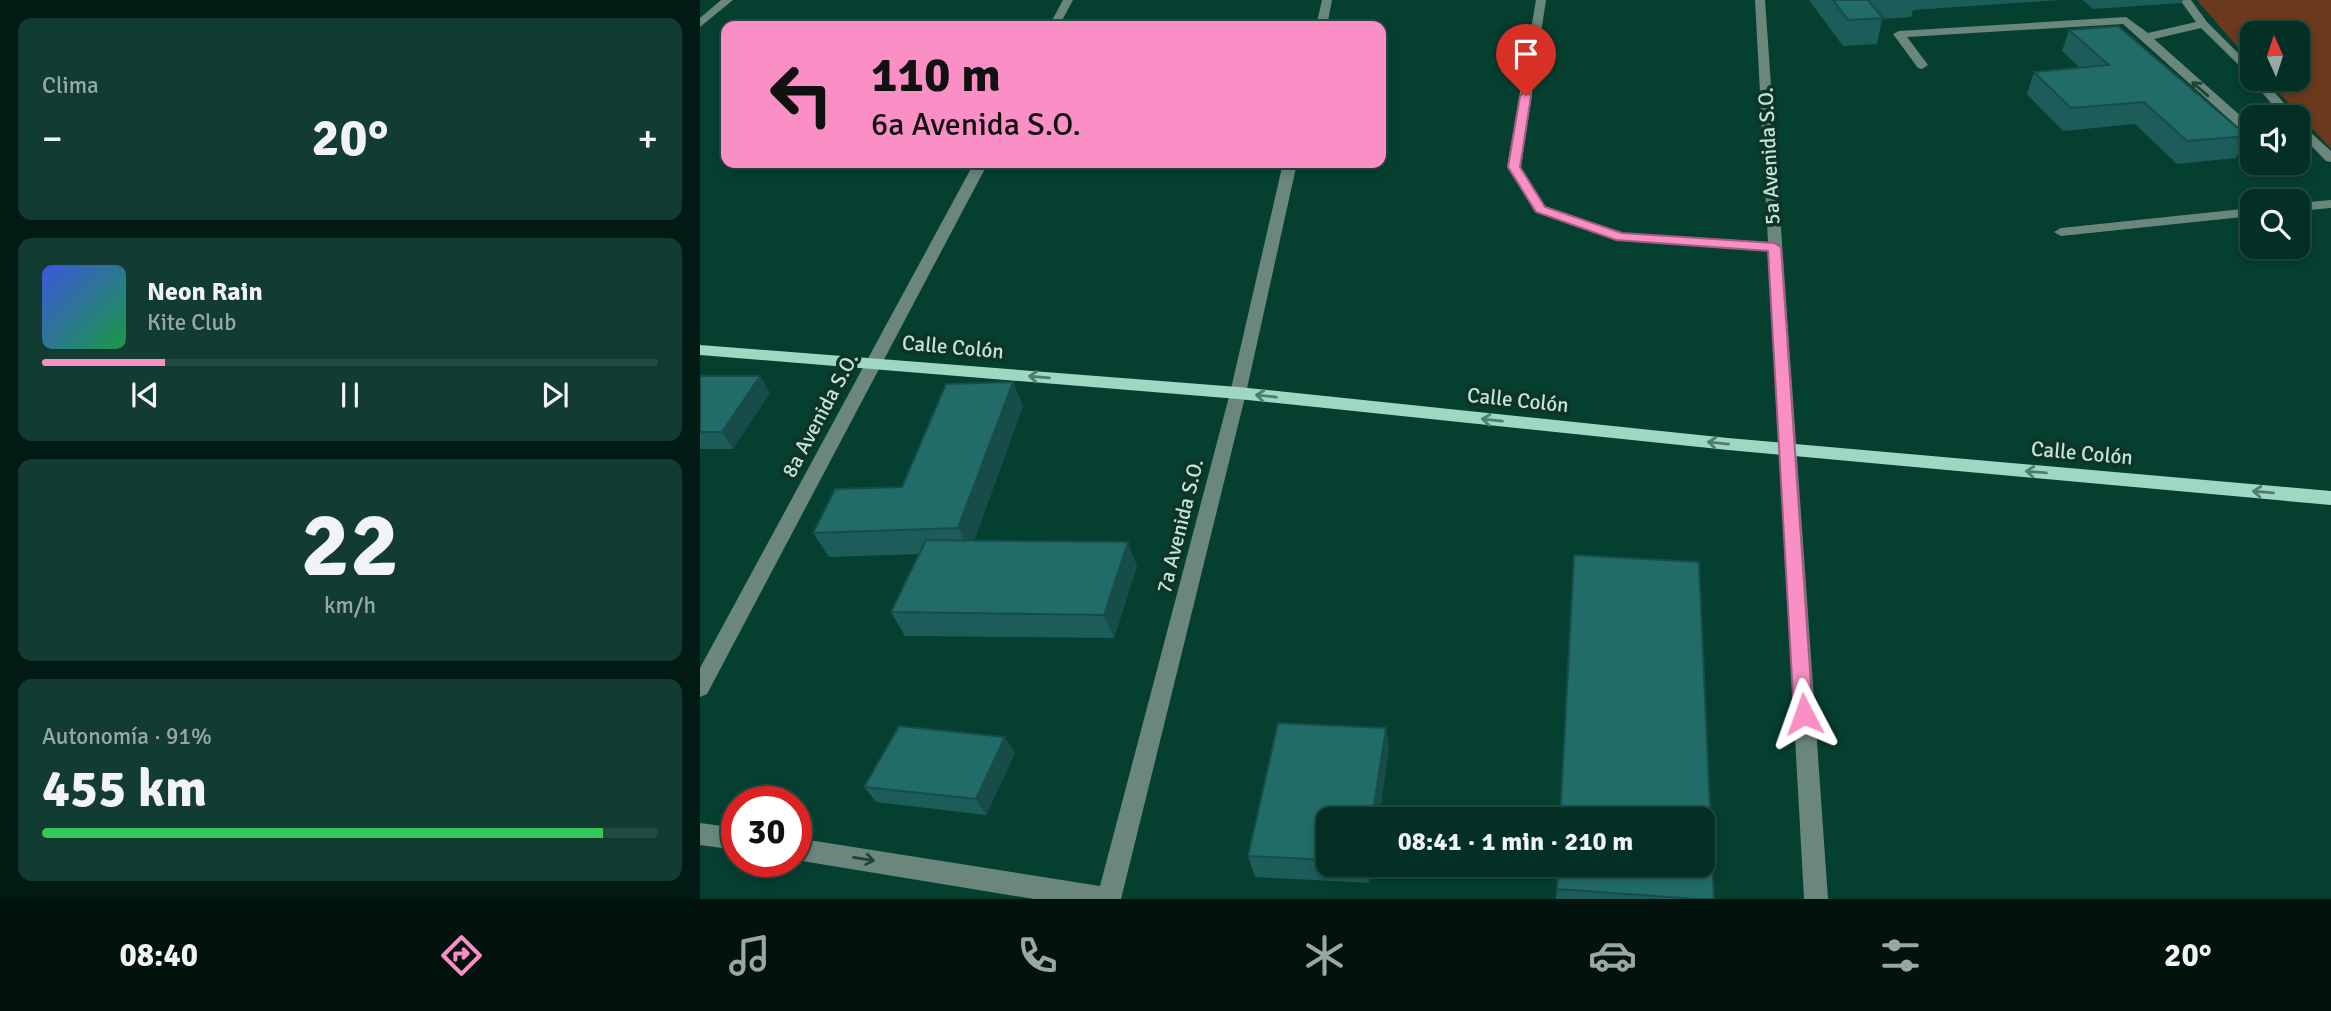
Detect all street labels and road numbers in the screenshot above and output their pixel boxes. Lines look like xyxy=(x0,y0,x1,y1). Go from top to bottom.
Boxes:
street label: 5a Avenida S.O. xyxy=(1752,87,1786,225)
street label: Calle Colón xyxy=(901,330,1005,364)
street label: 8a Avenida S.O. xyxy=(776,348,864,482)
street label: Calle Colón xyxy=(1466,382,1570,418)
street label: Calle Colón xyxy=(2030,436,2134,470)
street label: 7a Avenida S.O. xyxy=(1151,456,1209,596)

